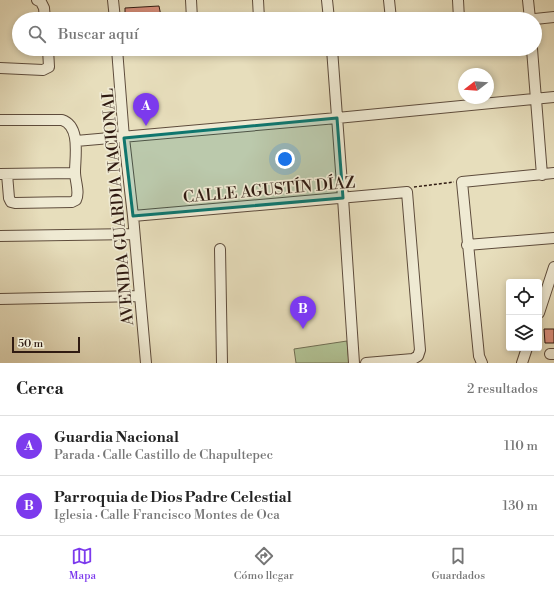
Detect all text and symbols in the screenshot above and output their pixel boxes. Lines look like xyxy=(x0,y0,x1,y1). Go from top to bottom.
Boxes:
search box xyxy=(12,12,542,56)
icon: search xyxy=(26,23,48,45)
text: Buscar aquí xyxy=(58,25,139,44)
north arrow xyxy=(458,68,494,104)
street label: AVENIDA GUARDIA NACIONAL xyxy=(98,87,138,327)
pin: A xyxy=(133,93,159,126)
your location xyxy=(275,149,295,169)
street label: CALLE AGUSTÍN DÍAZ xyxy=(182,171,356,207)
map controls xyxy=(506,279,542,351)
button: locate xyxy=(506,279,542,315)
pin: B xyxy=(290,296,316,329)
button: layers xyxy=(506,315,542,351)
scale bar xyxy=(12,335,80,354)
text: 50 m xyxy=(18,337,43,351)
text: Cerca xyxy=(16,378,64,400)
text: 2 resultados xyxy=(467,381,538,397)
text: Guardia Nacional xyxy=(54,428,179,447)
text: A xyxy=(24,438,34,454)
text: 110 m xyxy=(504,438,538,454)
text: Parada · Calle Castillo de Chapultepec xyxy=(54,447,273,463)
text: Parroquia de Dios Padre Celestial xyxy=(54,488,292,507)
text: B xyxy=(24,498,34,514)
text: 130 m xyxy=(503,498,538,514)
text: Iglesia · Calle Francisco Montes de Oca xyxy=(54,507,280,523)
tab: Mapa xyxy=(69,545,96,583)
tab: Cómo llegar xyxy=(234,545,294,583)
tab: Guardados xyxy=(431,545,485,583)

